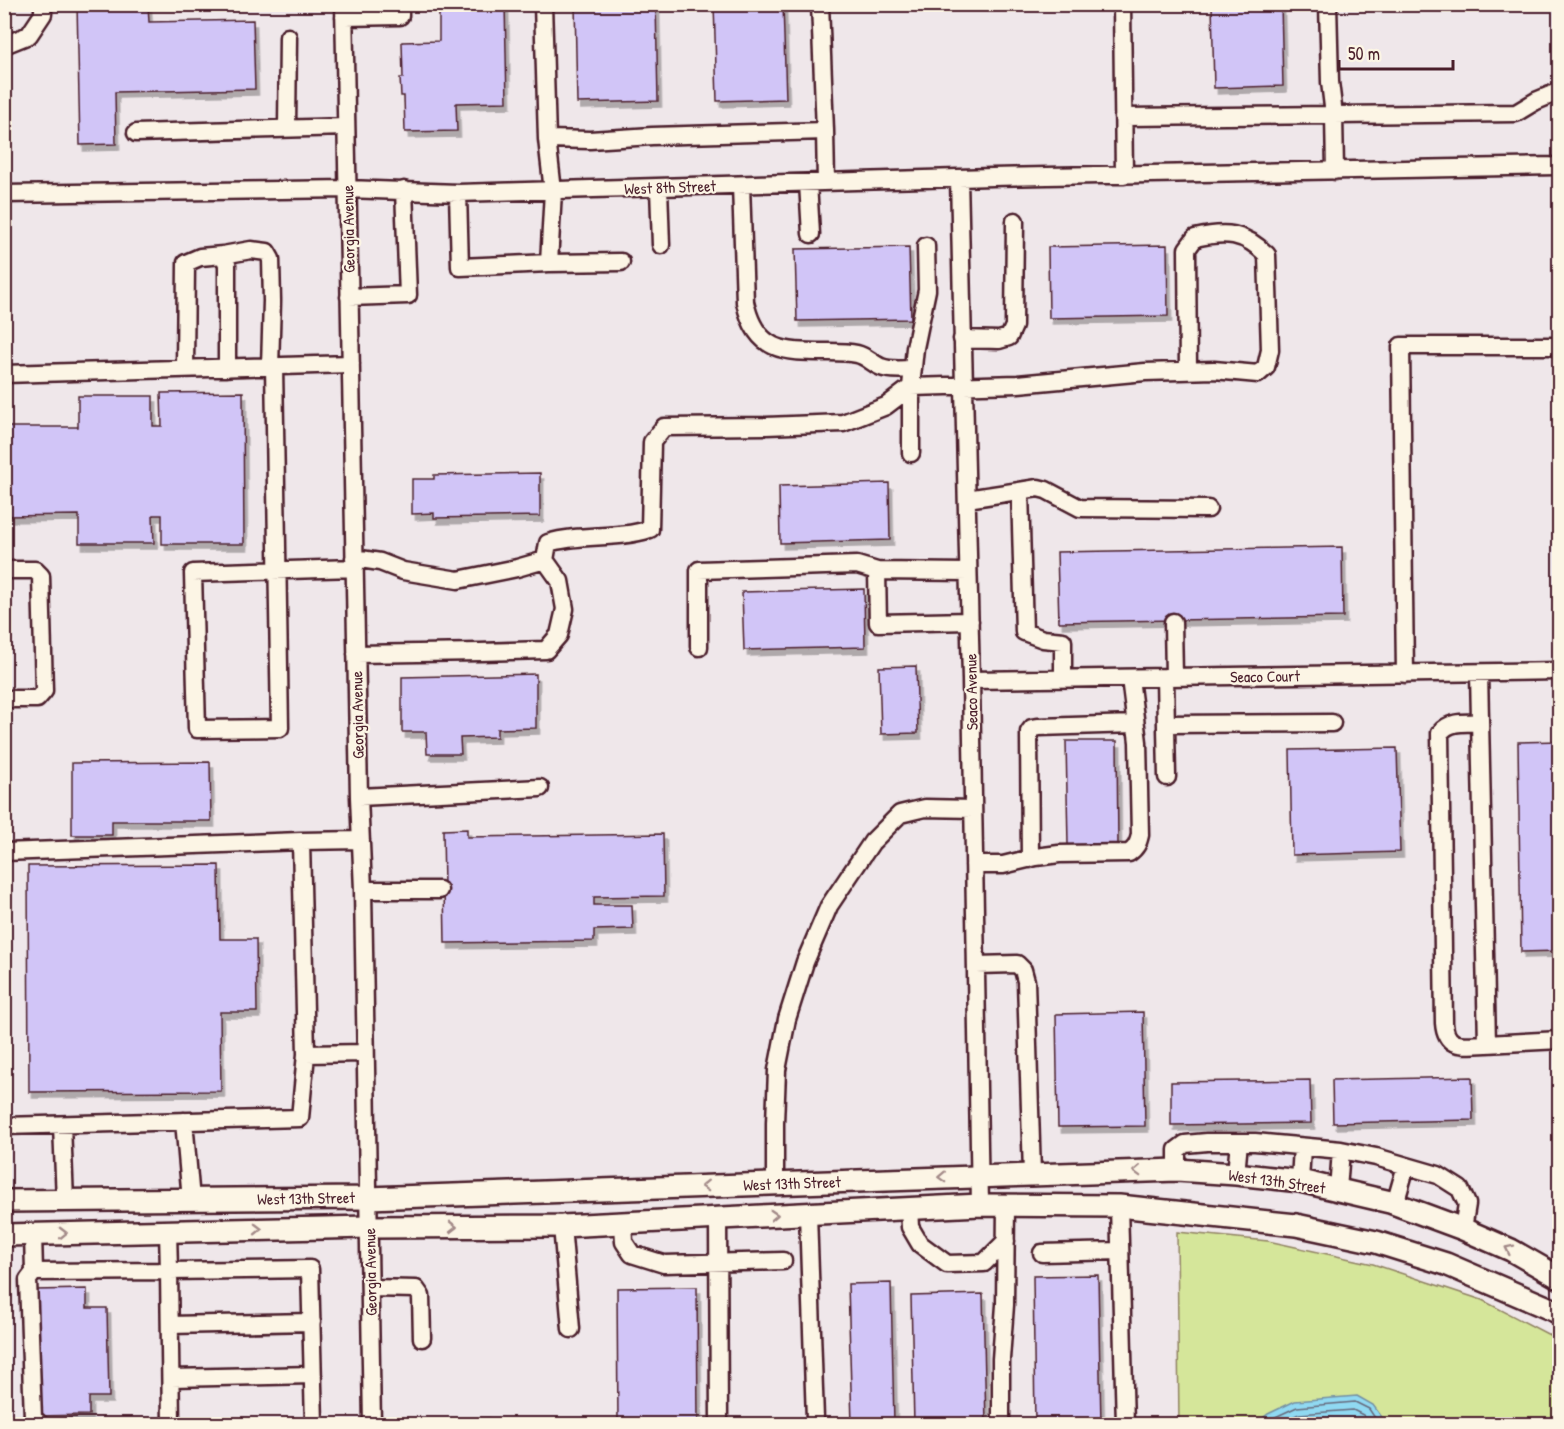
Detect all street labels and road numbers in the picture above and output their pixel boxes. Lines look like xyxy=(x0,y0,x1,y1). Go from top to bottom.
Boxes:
street label: West 8th Street xyxy=(624,174,717,200)
street label: Georgia Avenue xyxy=(336,184,360,273)
street label: Seaco Avenue xyxy=(959,653,983,731)
street label: Seaco Court xyxy=(1230,664,1300,688)
street label: Georgia Avenue xyxy=(345,670,369,759)
street label: West 13th Street xyxy=(1227,1163,1327,1199)
street label: West 13th Street xyxy=(743,1170,842,1196)
street label: West 13th Street xyxy=(257,1186,356,1210)
street label: Georgia Avenue xyxy=(358,1227,382,1316)

